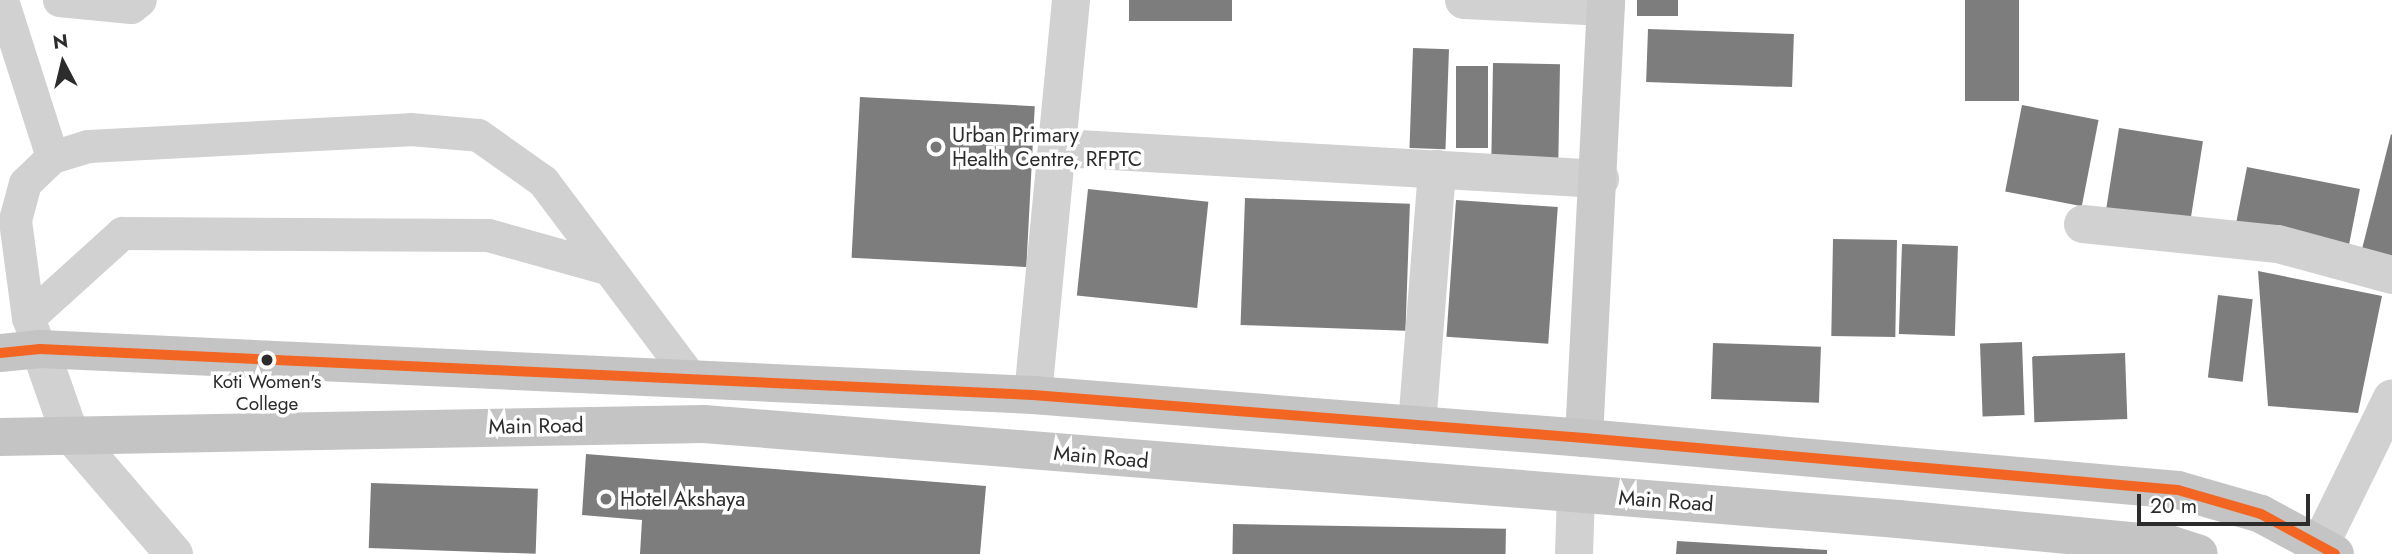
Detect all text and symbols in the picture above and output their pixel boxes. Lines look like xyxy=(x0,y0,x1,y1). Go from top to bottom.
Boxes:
text: N xyxy=(51,27,70,56)
north arrow xyxy=(28,28,98,98)
place label: Urban Primary Health Centre, RFPTC xyxy=(952,122,1142,172)
marker: Urban Primary Health Centre, RFPTC xyxy=(926,137,946,157)
marker: Koti Women's College xyxy=(260,353,274,367)
place label: Koti Women's College xyxy=(213,371,321,415)
street label: Main Road xyxy=(488,413,584,439)
street label: Main Road xyxy=(1052,440,1150,474)
scale bar xyxy=(2140,480,2313,524)
street label: Main Road xyxy=(1618,485,1714,517)
place label: Hotel Akshaya xyxy=(620,486,745,512)
marker: Hotel Akshaya xyxy=(598,491,614,507)
text: 20 m xyxy=(2150,491,2197,521)

